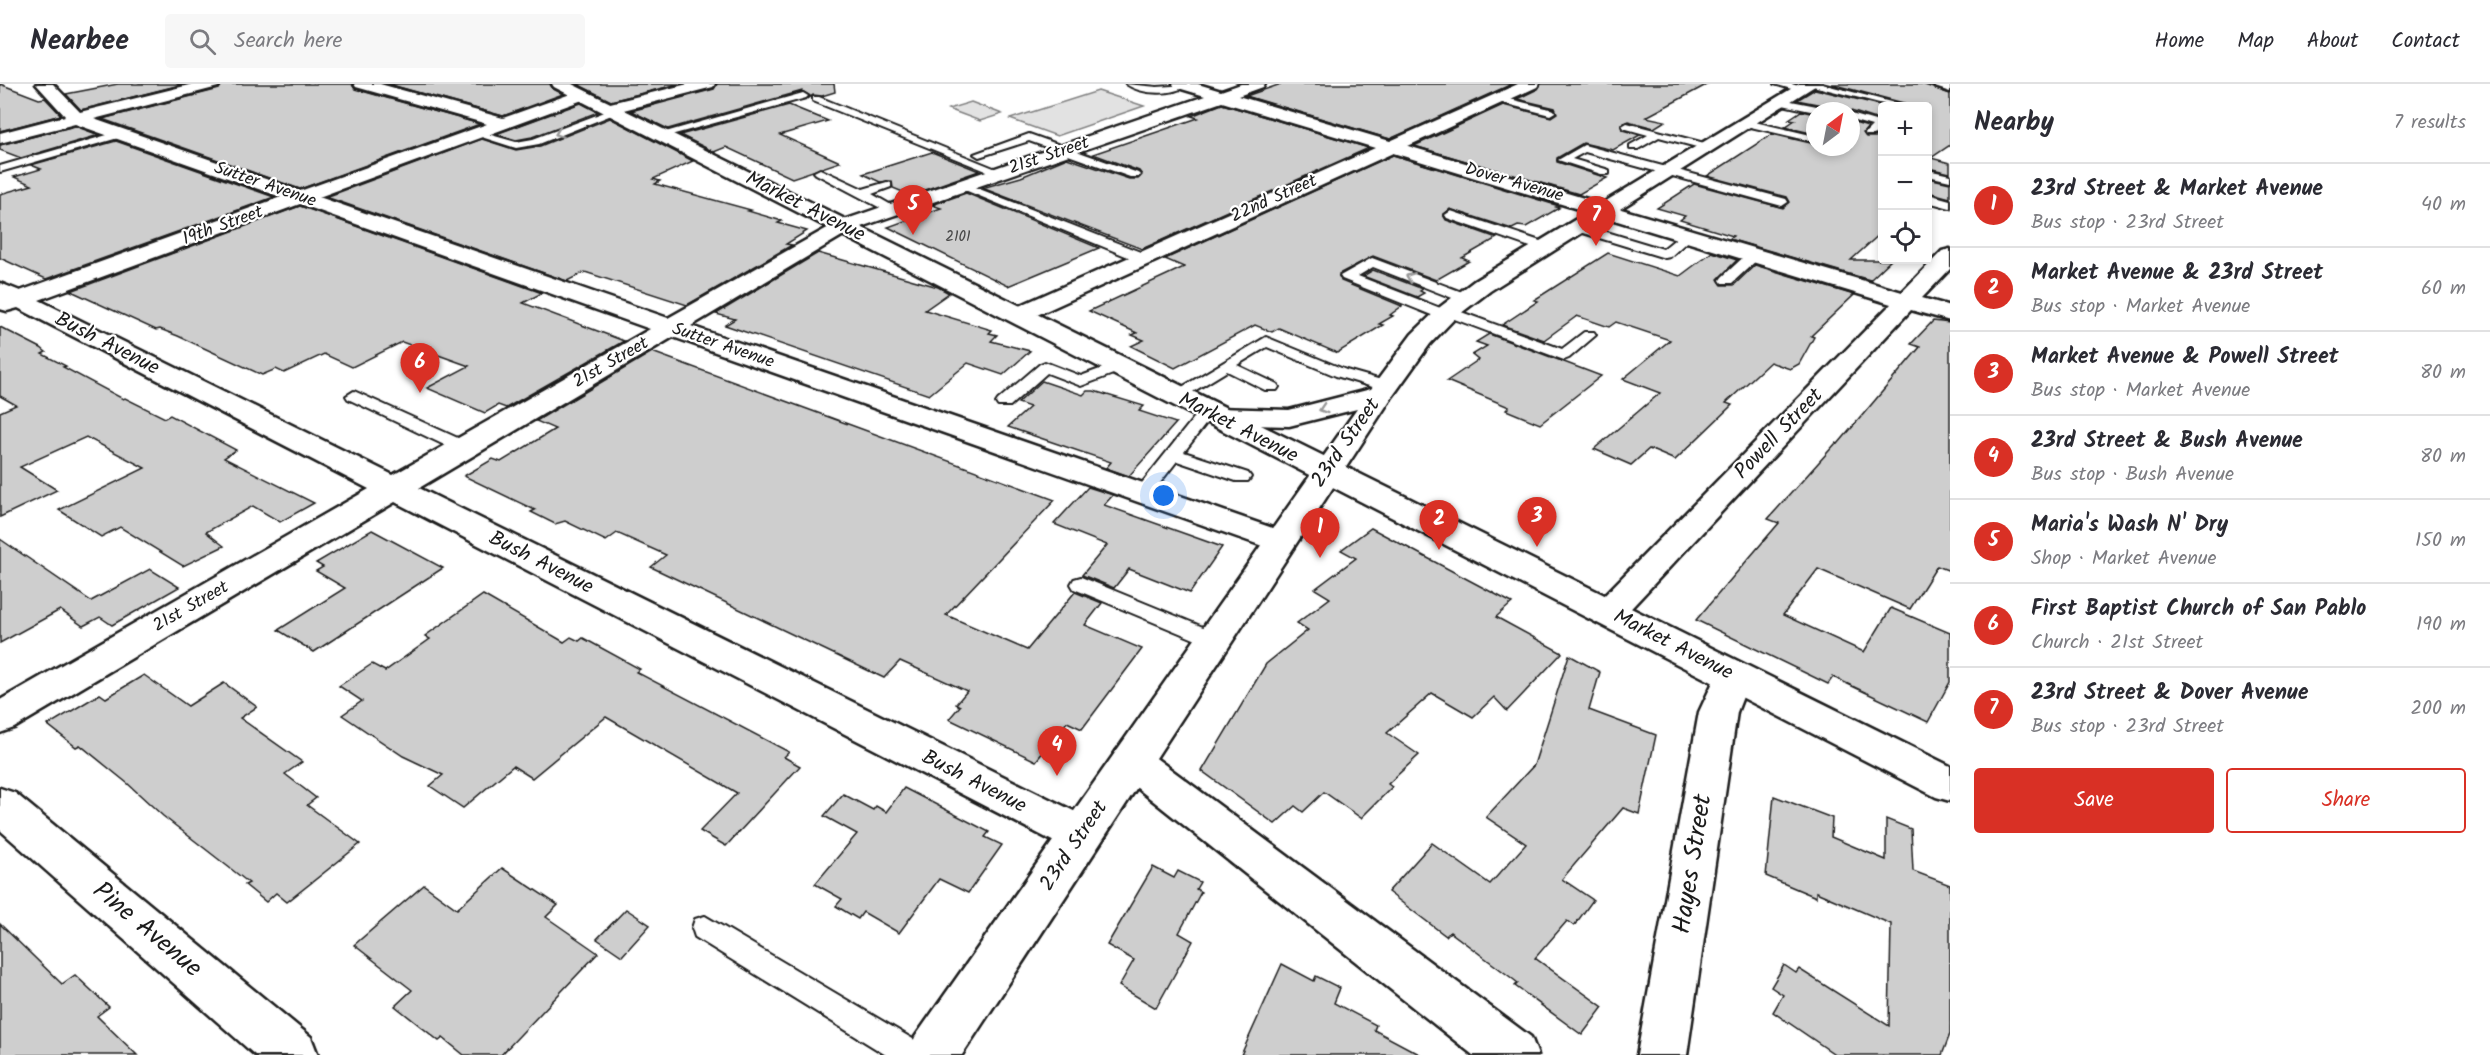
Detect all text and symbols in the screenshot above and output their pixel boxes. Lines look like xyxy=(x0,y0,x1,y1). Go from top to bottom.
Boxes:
search box xyxy=(165,14,585,68)
text: Nearbee xyxy=(30,19,129,64)
text: Search here xyxy=(234,24,342,59)
icon: search xyxy=(186,25,219,58)
text: Home xyxy=(2155,25,2204,58)
text: Map xyxy=(2237,25,2274,58)
text: About xyxy=(2307,25,2358,58)
text: Contact xyxy=(2391,25,2460,58)
north arrow xyxy=(1806,102,1860,156)
map controls xyxy=(1878,102,1932,264)
button: + xyxy=(1878,102,1932,156)
text: Nearby xyxy=(1974,102,2054,144)
text: 7 results xyxy=(2394,107,2466,139)
one-way arrow xyxy=(555,126,566,138)
street label: 21st Street xyxy=(1005,128,1094,183)
street label: Sutter Avenue xyxy=(210,154,320,216)
street label: Dover Avenue xyxy=(1461,155,1567,211)
button: − xyxy=(1878,156,1932,210)
street label: Market Avenue xyxy=(739,163,871,252)
street label: 22nd Street xyxy=(1226,167,1323,231)
text: 23rd Street & Market Avenue xyxy=(2031,172,2323,207)
pin: 5 xyxy=(894,186,932,235)
text: 1 xyxy=(1990,189,1997,221)
text: 40 m xyxy=(2421,189,2466,221)
pin: 7 xyxy=(1576,196,1616,246)
street label: 19th Street xyxy=(179,198,268,254)
text: Bus stop · 23rd Street xyxy=(2031,207,2224,239)
button: locate xyxy=(1878,210,1932,264)
house number: 2101 xyxy=(945,225,971,249)
text: Market Avenue & 23rd Street xyxy=(2031,256,2323,291)
one-way arrow xyxy=(1405,272,1416,284)
text: 2 xyxy=(1988,273,1999,305)
text: 60 m xyxy=(2421,273,2466,305)
text: Bus stop · Market Avenue xyxy=(2031,291,2250,323)
street label: Bush Avenue xyxy=(49,303,166,385)
street label: Sutter Avenue xyxy=(668,315,778,377)
street label: 21st Street xyxy=(568,329,655,396)
text: Market Avenue & Powell Street xyxy=(2031,340,2339,375)
pin: 6 xyxy=(400,344,440,393)
text: 3 xyxy=(1988,357,1999,389)
text: 80 m xyxy=(2420,357,2466,389)
text: Bus stop · Market Avenue xyxy=(2031,375,2250,407)
street label: Powell Street xyxy=(1727,380,1832,487)
street label: Market Avenue xyxy=(1172,384,1304,473)
street label: 23rd Street xyxy=(1303,391,1390,495)
one-way arrow xyxy=(1318,402,1329,414)
text: 23rd Street & Bush Avenue xyxy=(2031,424,2303,459)
text: 4 xyxy=(1988,441,1999,473)
text: 80 m xyxy=(2420,441,2466,473)
text: Bus stop · Bush Avenue xyxy=(2031,459,2234,491)
your location xyxy=(1149,481,1178,510)
pin: 3 xyxy=(1518,498,1556,547)
pin: 2 xyxy=(1420,500,1458,550)
pin: 1 xyxy=(1300,508,1340,558)
text: Maria's Wash N' Dry xyxy=(2031,508,2228,543)
street label: Bush Avenue xyxy=(483,522,600,604)
text: 5 xyxy=(1988,525,1999,557)
text: 150 m xyxy=(2415,525,2466,557)
text: Shop · Market Avenue xyxy=(2031,543,2217,575)
street label: 21st Street xyxy=(148,573,235,640)
text: First Baptist Church of San Pablo xyxy=(2031,592,2366,627)
street label: Market Avenue xyxy=(1607,601,1739,690)
text: 6 xyxy=(1988,609,1999,641)
text: 190 m xyxy=(2416,609,2466,641)
text: Church · 21st Street xyxy=(2031,627,2203,659)
text: 23rd Street & Dover Avenue xyxy=(2031,676,2308,711)
text: 7 xyxy=(1989,693,1998,725)
text: 200 m xyxy=(2410,693,2466,725)
text: Bus stop · 23rd Street xyxy=(2031,711,2224,743)
pin: 4 xyxy=(1038,726,1076,776)
street label: Bush Avenue xyxy=(916,741,1033,823)
button: Save xyxy=(1974,768,2214,833)
button: Share xyxy=(2226,768,2466,833)
street label: Hayes Street xyxy=(1661,790,1725,937)
street label: 23rd Street xyxy=(1031,793,1117,898)
street label: Pine Avenue xyxy=(83,871,212,989)

